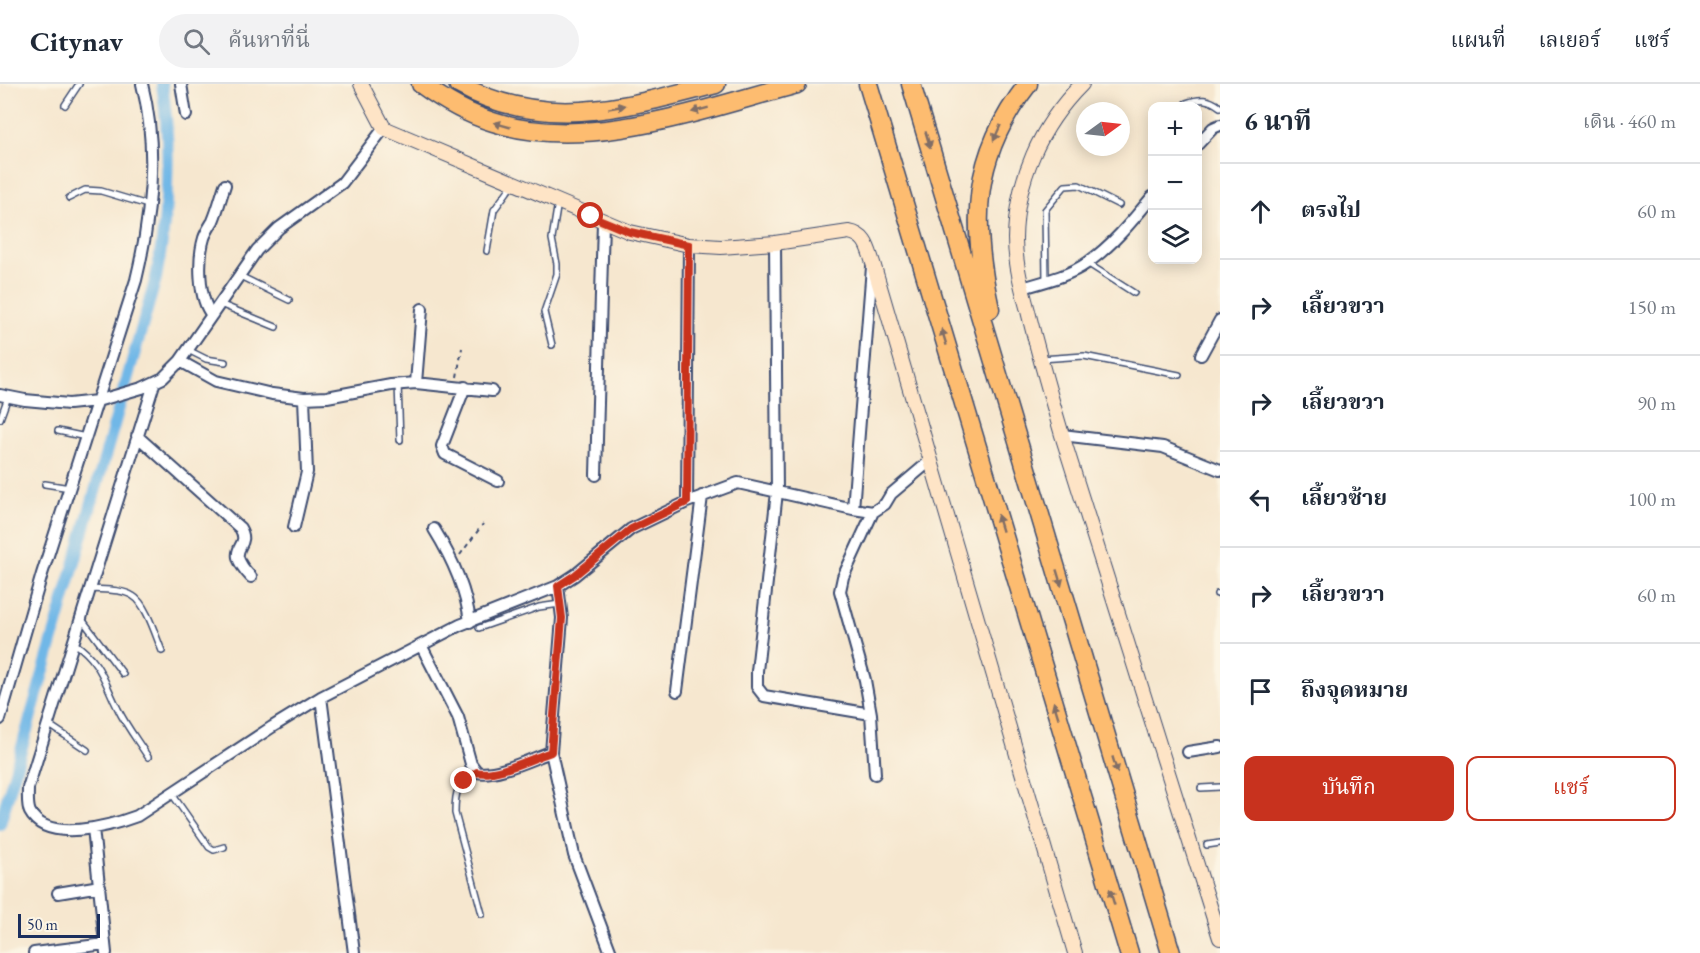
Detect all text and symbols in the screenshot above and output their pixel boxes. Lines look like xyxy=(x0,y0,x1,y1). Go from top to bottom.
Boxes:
search box xyxy=(159,14,579,68)
text: Citynav xyxy=(30,23,123,59)
icon: search xyxy=(180,25,213,58)
text: ค้นหาที่นี่ xyxy=(228,25,310,54)
text: แผนที่ xyxy=(1451,26,1506,53)
text: เลเยอร์ xyxy=(1539,26,1601,53)
text: แชร์ xyxy=(1634,26,1670,53)
one-way arrow xyxy=(607,102,626,111)
north arrow xyxy=(1076,102,1130,156)
map controls xyxy=(1148,102,1202,264)
button: + xyxy=(1148,102,1202,156)
text: 6 นาที xyxy=(1244,104,1311,138)
one-way arrow xyxy=(691,105,709,115)
text: เดิน · 460 m xyxy=(1583,108,1676,134)
one-way arrow xyxy=(493,120,511,129)
one-way arrow xyxy=(992,125,1002,143)
one-way arrow xyxy=(924,131,933,149)
button: − xyxy=(1148,156,1202,210)
icon: ahead xyxy=(1244,195,1277,228)
text: ตรงไป xyxy=(1301,195,1361,224)
text: 60 m xyxy=(1637,198,1676,224)
route start xyxy=(577,202,603,228)
button: layers xyxy=(1148,210,1202,264)
icon: right xyxy=(1244,291,1277,324)
text: เลี้ยวขวา xyxy=(1301,291,1385,320)
text: 150 m xyxy=(1628,294,1676,320)
one-way arrow xyxy=(939,328,948,346)
icon: right xyxy=(1244,387,1277,420)
text: เลี้ยวขวา xyxy=(1301,387,1385,416)
text: 90 m xyxy=(1637,390,1676,416)
icon: left xyxy=(1244,483,1277,516)
text: เลี้ยวซ้าย xyxy=(1301,483,1387,512)
text: 100 m xyxy=(1628,486,1676,512)
one-way arrow xyxy=(995,514,1004,532)
one-way arrow xyxy=(1055,569,1064,587)
icon: right xyxy=(1244,579,1277,612)
text: เลี้ยวขวา xyxy=(1301,579,1385,608)
text: 60 m xyxy=(1637,582,1676,608)
icon: arrive xyxy=(1244,675,1277,708)
text: ถึงจุดหมาย xyxy=(1301,675,1408,704)
one-way arrow xyxy=(1051,701,1060,719)
one-way arrow xyxy=(1111,756,1120,774)
button: บันทึก xyxy=(1244,756,1454,821)
button: แชร์ xyxy=(1466,756,1676,821)
route end xyxy=(450,767,476,793)
one-way arrow xyxy=(1107,888,1116,906)
scale bar xyxy=(18,911,100,938)
text: 50 m xyxy=(27,914,58,935)

